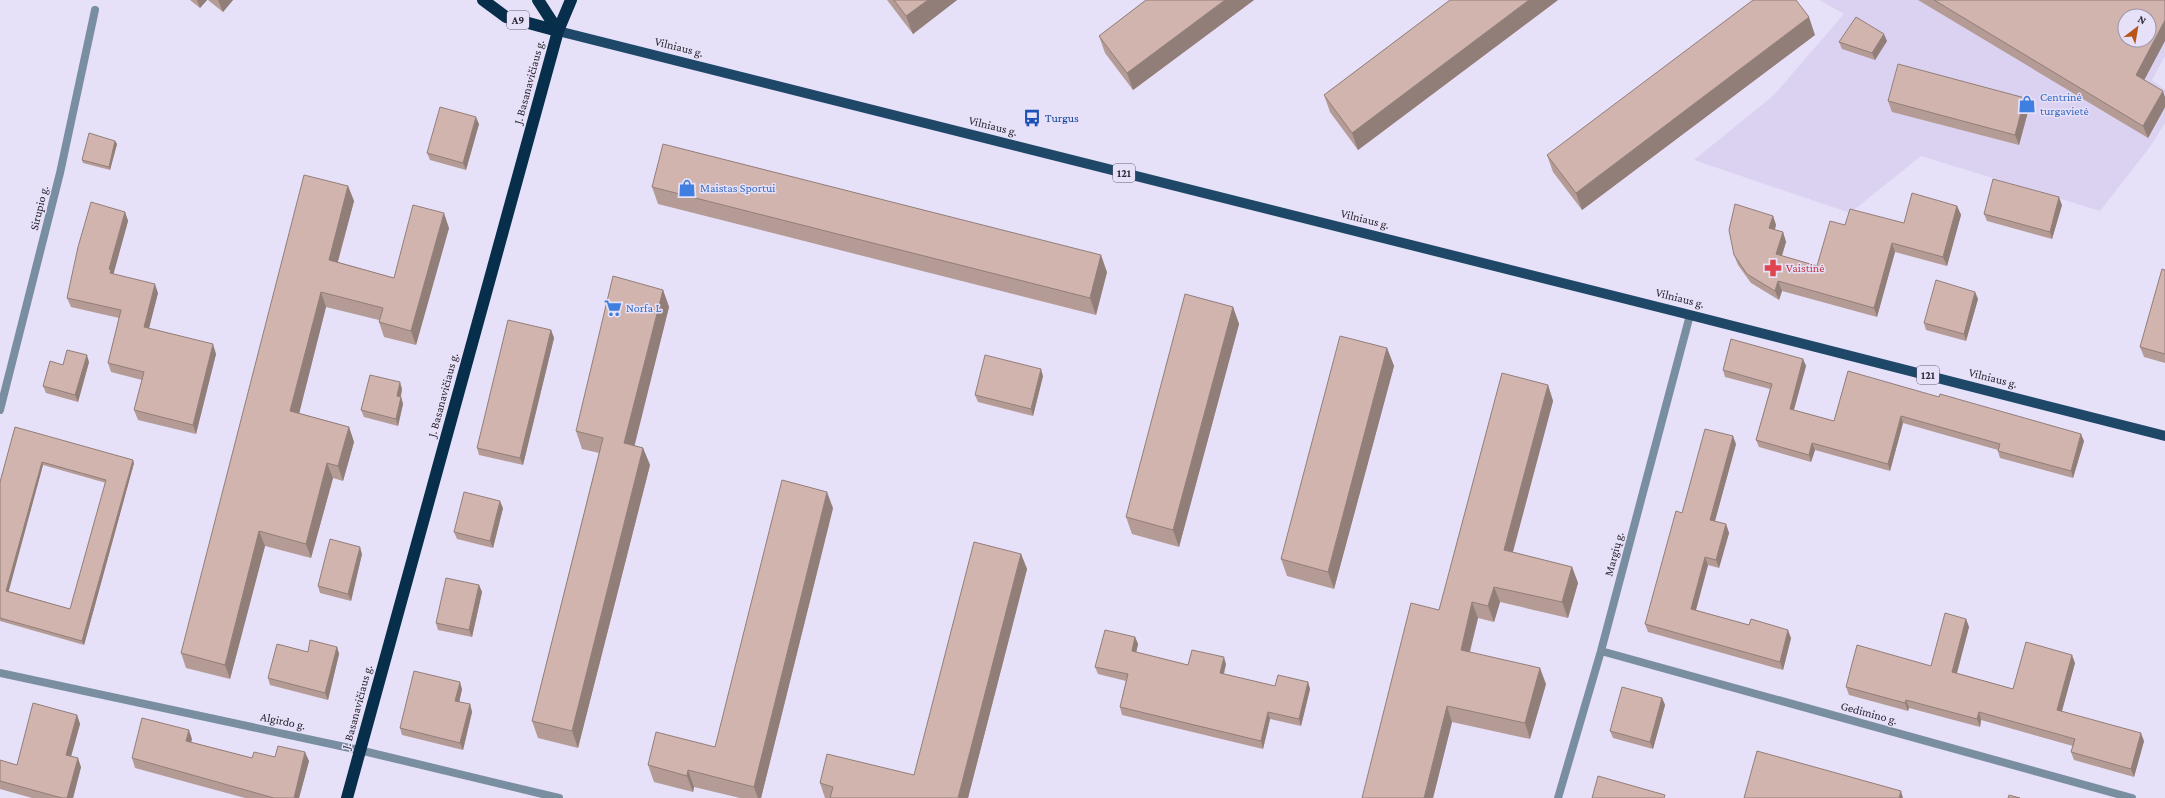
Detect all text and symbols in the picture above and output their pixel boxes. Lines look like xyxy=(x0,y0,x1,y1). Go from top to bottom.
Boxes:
north arrow xyxy=(2117,8,2157,48)
road number: A9 xyxy=(507,11,529,29)
text: N xyxy=(2136,12,2149,27)
street label: Vilniaus g. xyxy=(653,34,705,60)
street label: J. Basanavičiaus g. xyxy=(511,38,547,127)
place label: Centrinė turgavietė xyxy=(2040,90,2089,118)
shop icon: Centrinė turgavietė xyxy=(2017,94,2037,114)
bus stop icon: Turgus xyxy=(1022,108,1042,128)
place label: Turgus xyxy=(1045,111,1079,125)
street label: Vilniaus g. xyxy=(967,113,1019,139)
road number: 121 xyxy=(1113,164,1135,182)
shop icon: Maistas Sportui xyxy=(677,178,697,198)
place label: Maistas Sportui xyxy=(700,181,775,195)
street label: Sirupio g. xyxy=(27,184,51,232)
street label: Vilniaus g. xyxy=(1339,206,1391,232)
pharmacy icon: Vaistinė xyxy=(1763,258,1783,278)
place label: Vaistinė xyxy=(1786,261,1825,275)
street label: Vilniaus g. xyxy=(1654,285,1706,311)
supermarket icon: Norfa L xyxy=(603,298,623,318)
place label: Norfa L xyxy=(626,301,661,315)
street label: J. Basanavičiaus g. xyxy=(425,351,461,440)
street label: Vilniaus g. xyxy=(1967,365,2019,391)
road number: 121 xyxy=(1917,366,1939,384)
street label: Margių g. xyxy=(1601,530,1627,578)
street label: J. Basanavičiaus g. xyxy=(339,663,375,752)
street label: Gedimino g. xyxy=(1839,699,1899,727)
street label: Algirdo g. xyxy=(259,709,307,733)

